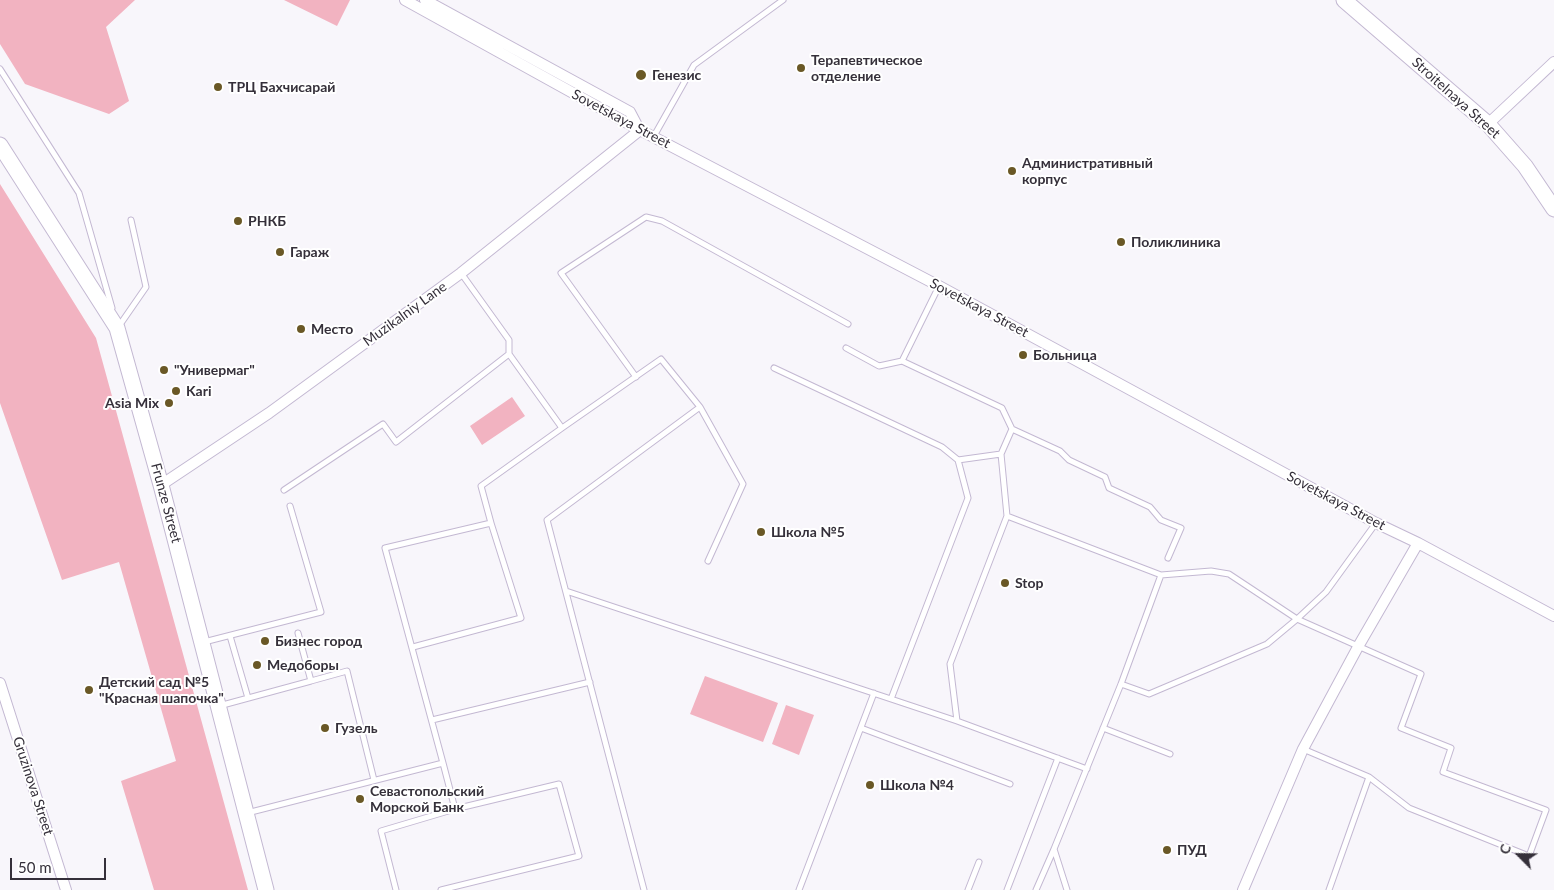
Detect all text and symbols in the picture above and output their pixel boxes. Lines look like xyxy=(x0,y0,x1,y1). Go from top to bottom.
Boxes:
place label: Терапевтическое отделение xyxy=(811,52,922,84)
street label: Stroitelnaya Street xyxy=(1408,54,1504,142)
marker: Терапевтическое отделение xyxy=(795,62,807,74)
place label: Генезис xyxy=(652,67,701,83)
marker: Генезис xyxy=(634,68,648,82)
place label: ТРЦ Бахчисарай xyxy=(228,79,335,95)
marker: ТРЦ Бахчисарай xyxy=(212,81,224,93)
street label: Sovetskaya Street xyxy=(569,86,673,152)
place label: Административный корпус xyxy=(1022,155,1153,188)
marker: Административный корпус xyxy=(1006,165,1018,177)
place label: РНКБ xyxy=(248,213,286,229)
marker: РНКБ xyxy=(232,215,244,227)
place label: Поликлиника xyxy=(1131,234,1221,250)
marker: Поликлиника xyxy=(1115,236,1127,248)
place label: Гараж xyxy=(290,244,329,260)
marker: Гараж xyxy=(274,246,286,258)
street label: Sovetskaya Street xyxy=(927,275,1031,341)
street label: Muzikalniy Lane xyxy=(360,278,450,350)
place label: Место xyxy=(311,321,353,337)
marker: Место xyxy=(295,323,307,335)
place label: Больница xyxy=(1033,347,1097,363)
marker: Больница xyxy=(1017,349,1029,361)
place label: "Универмаг" xyxy=(174,362,255,378)
marker: "Универмаг" xyxy=(158,364,170,376)
place label: Kari xyxy=(186,383,211,399)
marker: Kari xyxy=(170,385,182,397)
place label: Asia Mix xyxy=(105,395,159,411)
marker: Asia Mix xyxy=(163,397,175,409)
street label: Frunze Street xyxy=(147,461,185,545)
street label: Sovetskaya Street xyxy=(1284,468,1388,534)
place label: Школа №5 xyxy=(771,524,845,540)
marker: Школа №5 xyxy=(755,526,767,538)
place label: Stop xyxy=(1015,575,1044,591)
marker: Stop xyxy=(999,577,1011,589)
place label: Бизнес город xyxy=(275,633,362,649)
marker: Бизнес город xyxy=(259,635,271,647)
place label: Медоборы xyxy=(267,657,339,673)
marker: Медоборы xyxy=(251,659,263,671)
place label: Детский сад №5 "Красная шапочка" xyxy=(99,674,224,706)
marker: Детский сад №5 "Красная шапочка" xyxy=(83,684,95,696)
place label: Гузель xyxy=(335,720,378,736)
marker: Гузель xyxy=(319,722,331,734)
street label: Gruzinova Street xyxy=(9,735,57,837)
place label: Школа №4 xyxy=(880,777,954,793)
marker: Школа №4 xyxy=(864,779,876,791)
place label: Севастопольский Морской Банк xyxy=(370,783,484,816)
marker: Севастопольский Морской Банк xyxy=(354,793,366,805)
north arrow xyxy=(1494,830,1544,880)
text: С xyxy=(1495,841,1514,857)
place label: ПУД xyxy=(1177,842,1207,858)
marker: ПУД xyxy=(1161,844,1173,856)
scale bar xyxy=(12,848,109,880)
text: 50 m xyxy=(18,858,52,876)

